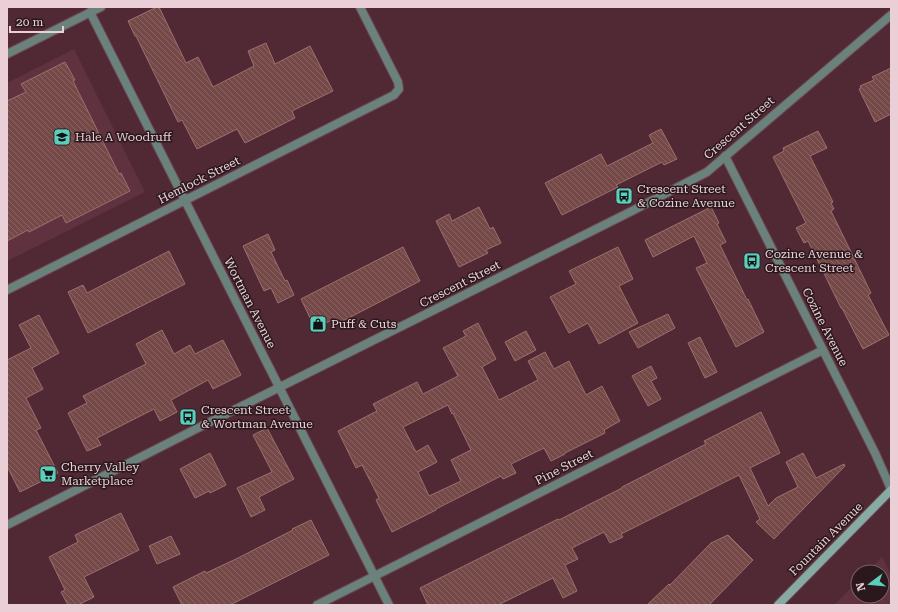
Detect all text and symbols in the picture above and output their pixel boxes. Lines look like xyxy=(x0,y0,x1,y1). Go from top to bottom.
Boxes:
scale bar xyxy=(10,8,63,34)
text: 20 m xyxy=(16,15,43,29)
street label: Crescent Street xyxy=(701,93,777,162)
school or university icon: Hale A Woodruff xyxy=(52,127,72,147)
place label: Hale A Woodruff xyxy=(75,130,172,144)
street label: Hemlock Street xyxy=(156,153,243,207)
place label: Crescent Street & Cozine Avenue xyxy=(637,182,735,210)
bus stop icon: Crescent Street & Cozine Avenue xyxy=(614,186,634,206)
place label: Cozine Avenue & Crescent Street xyxy=(765,247,863,275)
bus stop icon: Cozine Avenue & Crescent Street xyxy=(742,251,762,271)
street label: Wortman Avenue xyxy=(221,255,279,351)
street label: Crescent Street xyxy=(417,257,503,310)
street label: Cozine Avenue xyxy=(799,286,851,369)
shop icon: Puff & Cuts xyxy=(308,314,328,334)
place label: Puff & Cuts xyxy=(331,317,397,331)
place label: Crescent Street & Wortman Avenue xyxy=(201,403,313,431)
bus stop icon: Crescent Street & Wortman Avenue xyxy=(178,407,198,427)
street label: Pine Street xyxy=(533,446,596,488)
place label: Cherry Valley Marketplace xyxy=(61,460,140,488)
supermarket icon: Cherry Valley Marketplace xyxy=(38,464,58,484)
street label: Fountain Avenue xyxy=(786,499,866,579)
north arrow xyxy=(850,564,890,604)
text: N xyxy=(853,580,868,592)

